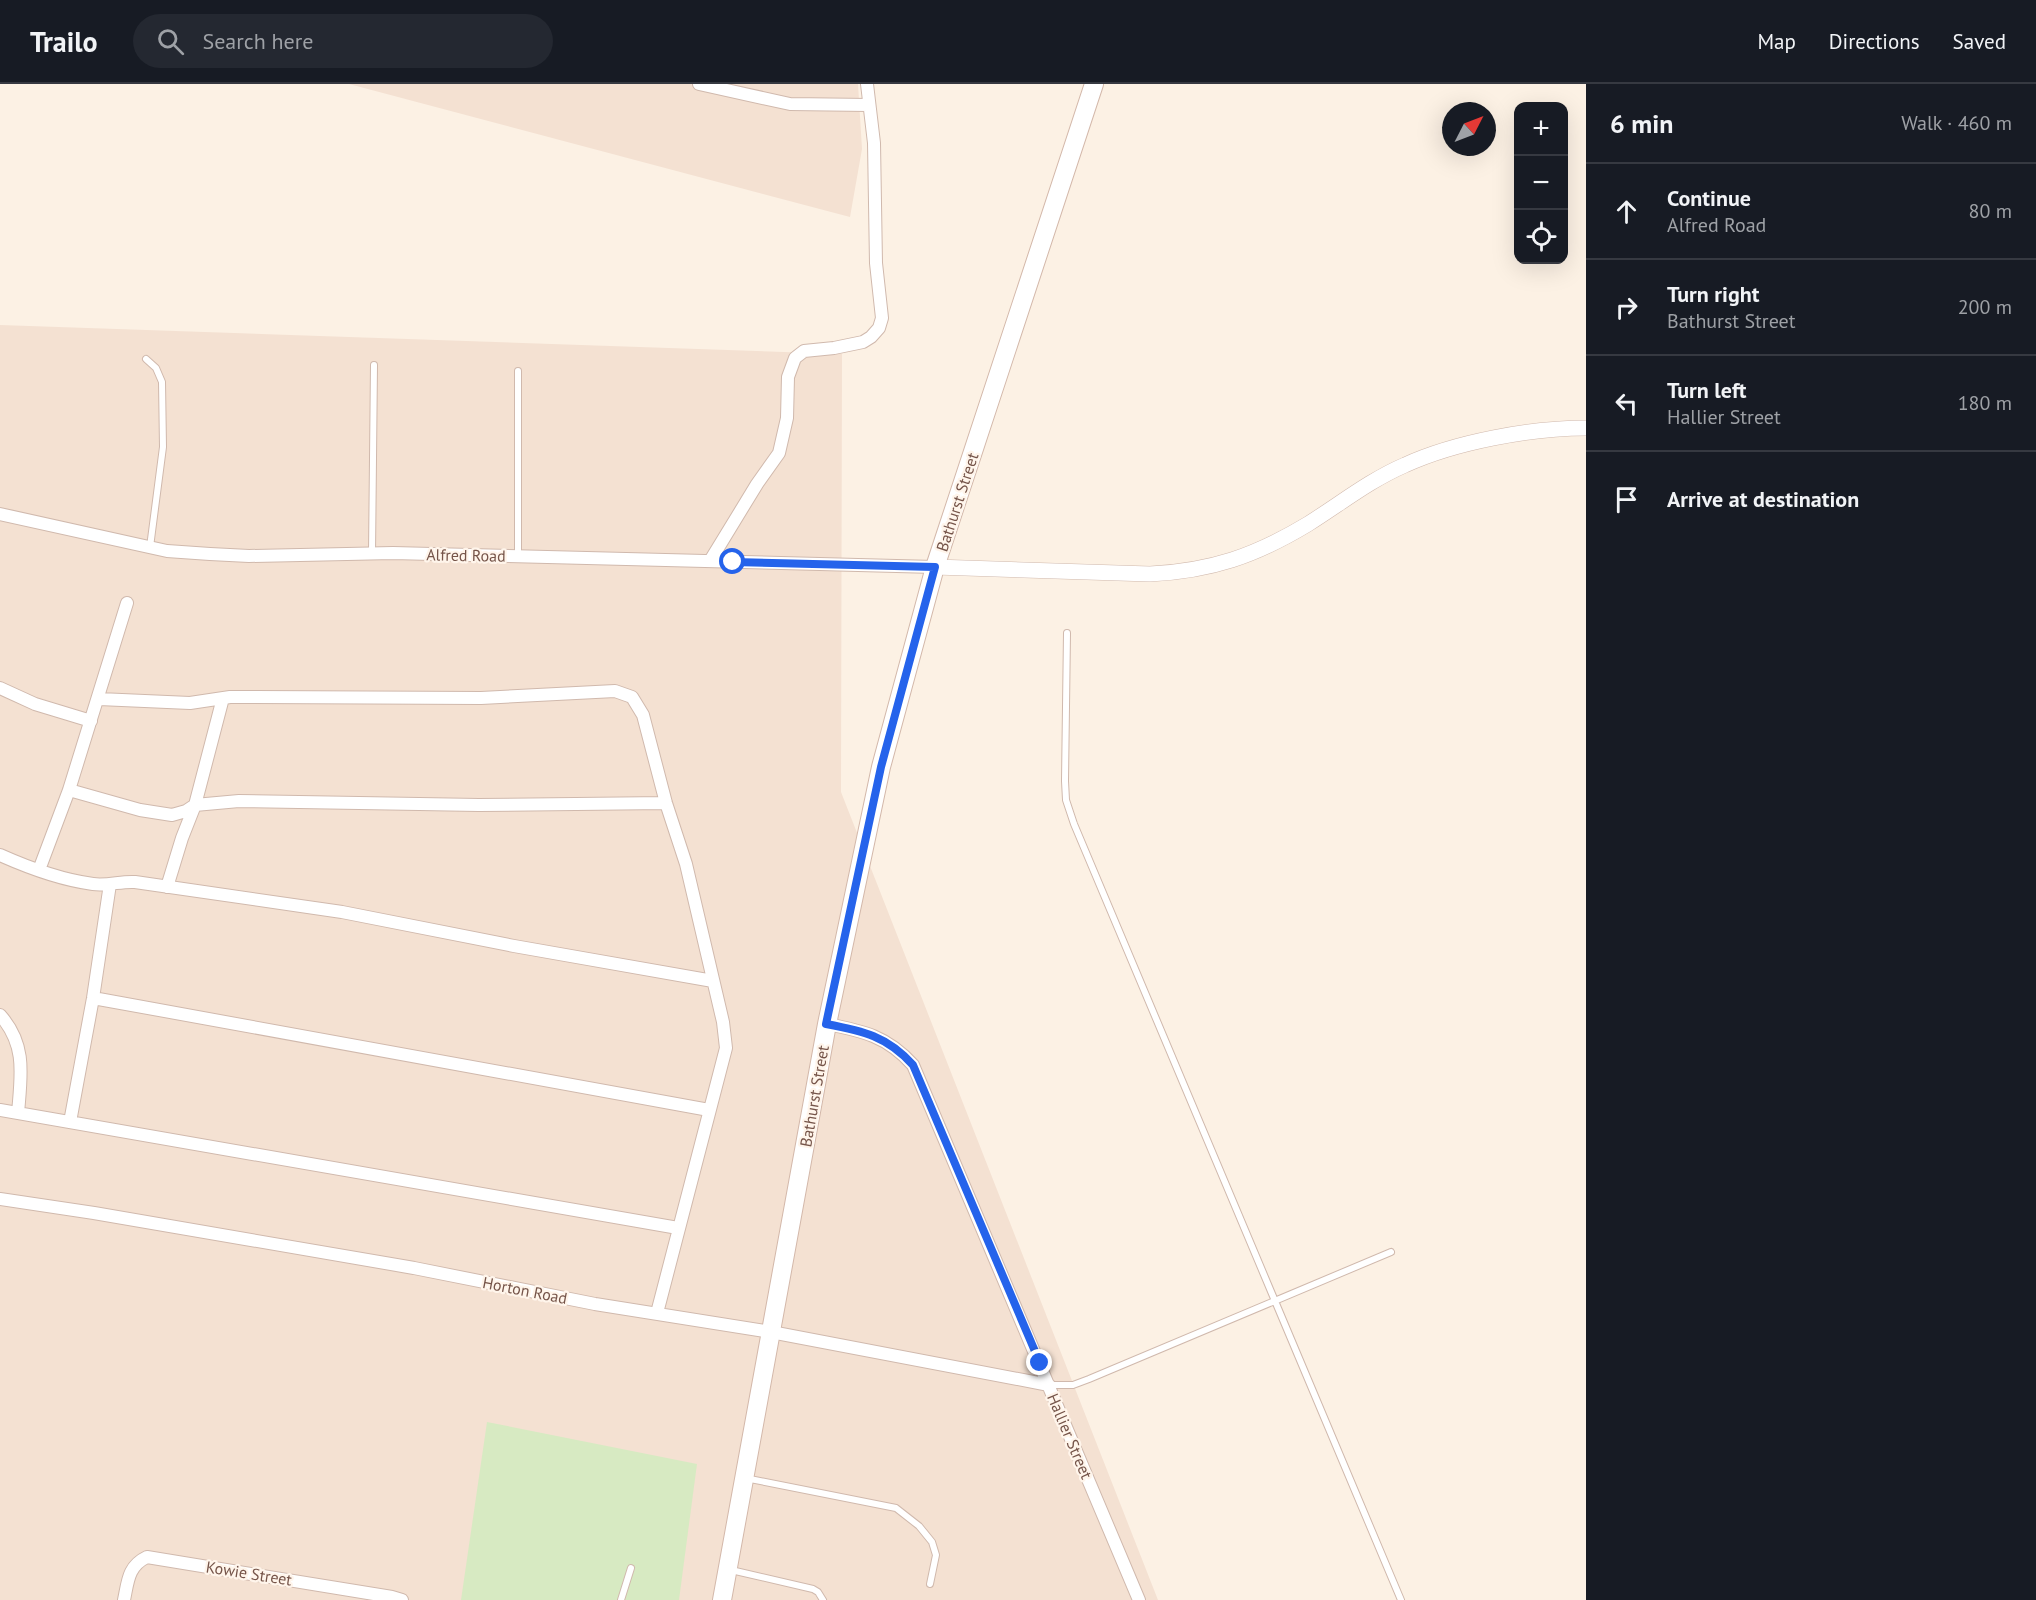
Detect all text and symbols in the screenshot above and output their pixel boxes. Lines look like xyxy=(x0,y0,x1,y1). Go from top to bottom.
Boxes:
search box xyxy=(133,14,553,68)
text: Trailo xyxy=(30,23,97,60)
icon: search xyxy=(154,25,187,58)
text: Search here xyxy=(202,27,313,55)
text: Map xyxy=(1757,28,1796,55)
text: Directions xyxy=(1829,28,1920,55)
text: Saved xyxy=(1953,28,2006,55)
north arrow xyxy=(1442,102,1496,156)
map controls xyxy=(1514,102,1568,264)
button: + xyxy=(1514,102,1568,156)
text: 6 min xyxy=(1610,107,1673,140)
text: Walk · 460 m xyxy=(1901,110,2012,136)
button: − xyxy=(1514,156,1568,210)
text: Continue xyxy=(1667,184,1751,212)
icon: ahead xyxy=(1610,195,1643,228)
text: 80 m xyxy=(1969,198,2012,224)
button: locate xyxy=(1514,210,1568,264)
text: Alfred Road xyxy=(1667,212,1766,238)
text: Turn right xyxy=(1667,280,1759,308)
icon: right xyxy=(1610,291,1643,324)
text: 200 m xyxy=(1958,294,2012,320)
text: Bathurst Street xyxy=(1667,308,1796,334)
text: Turn left xyxy=(1667,376,1747,404)
icon: left xyxy=(1610,387,1643,420)
text: 180 m xyxy=(1958,390,2012,416)
text: Hallier Street xyxy=(1667,404,1781,430)
street label: Bathurst Street xyxy=(932,449,983,554)
icon: arrive xyxy=(1610,483,1643,516)
text: Arrive at destination xyxy=(1667,485,1859,513)
street label: Alfred Road xyxy=(426,544,506,566)
route start xyxy=(719,548,745,574)
street label: Bathurst Street xyxy=(795,1043,833,1148)
street label: Horton Road xyxy=(481,1272,569,1308)
route end xyxy=(1026,1349,1052,1375)
street label: Hallier Street xyxy=(1043,1390,1097,1482)
street label: Kowie Street xyxy=(205,1556,294,1590)

